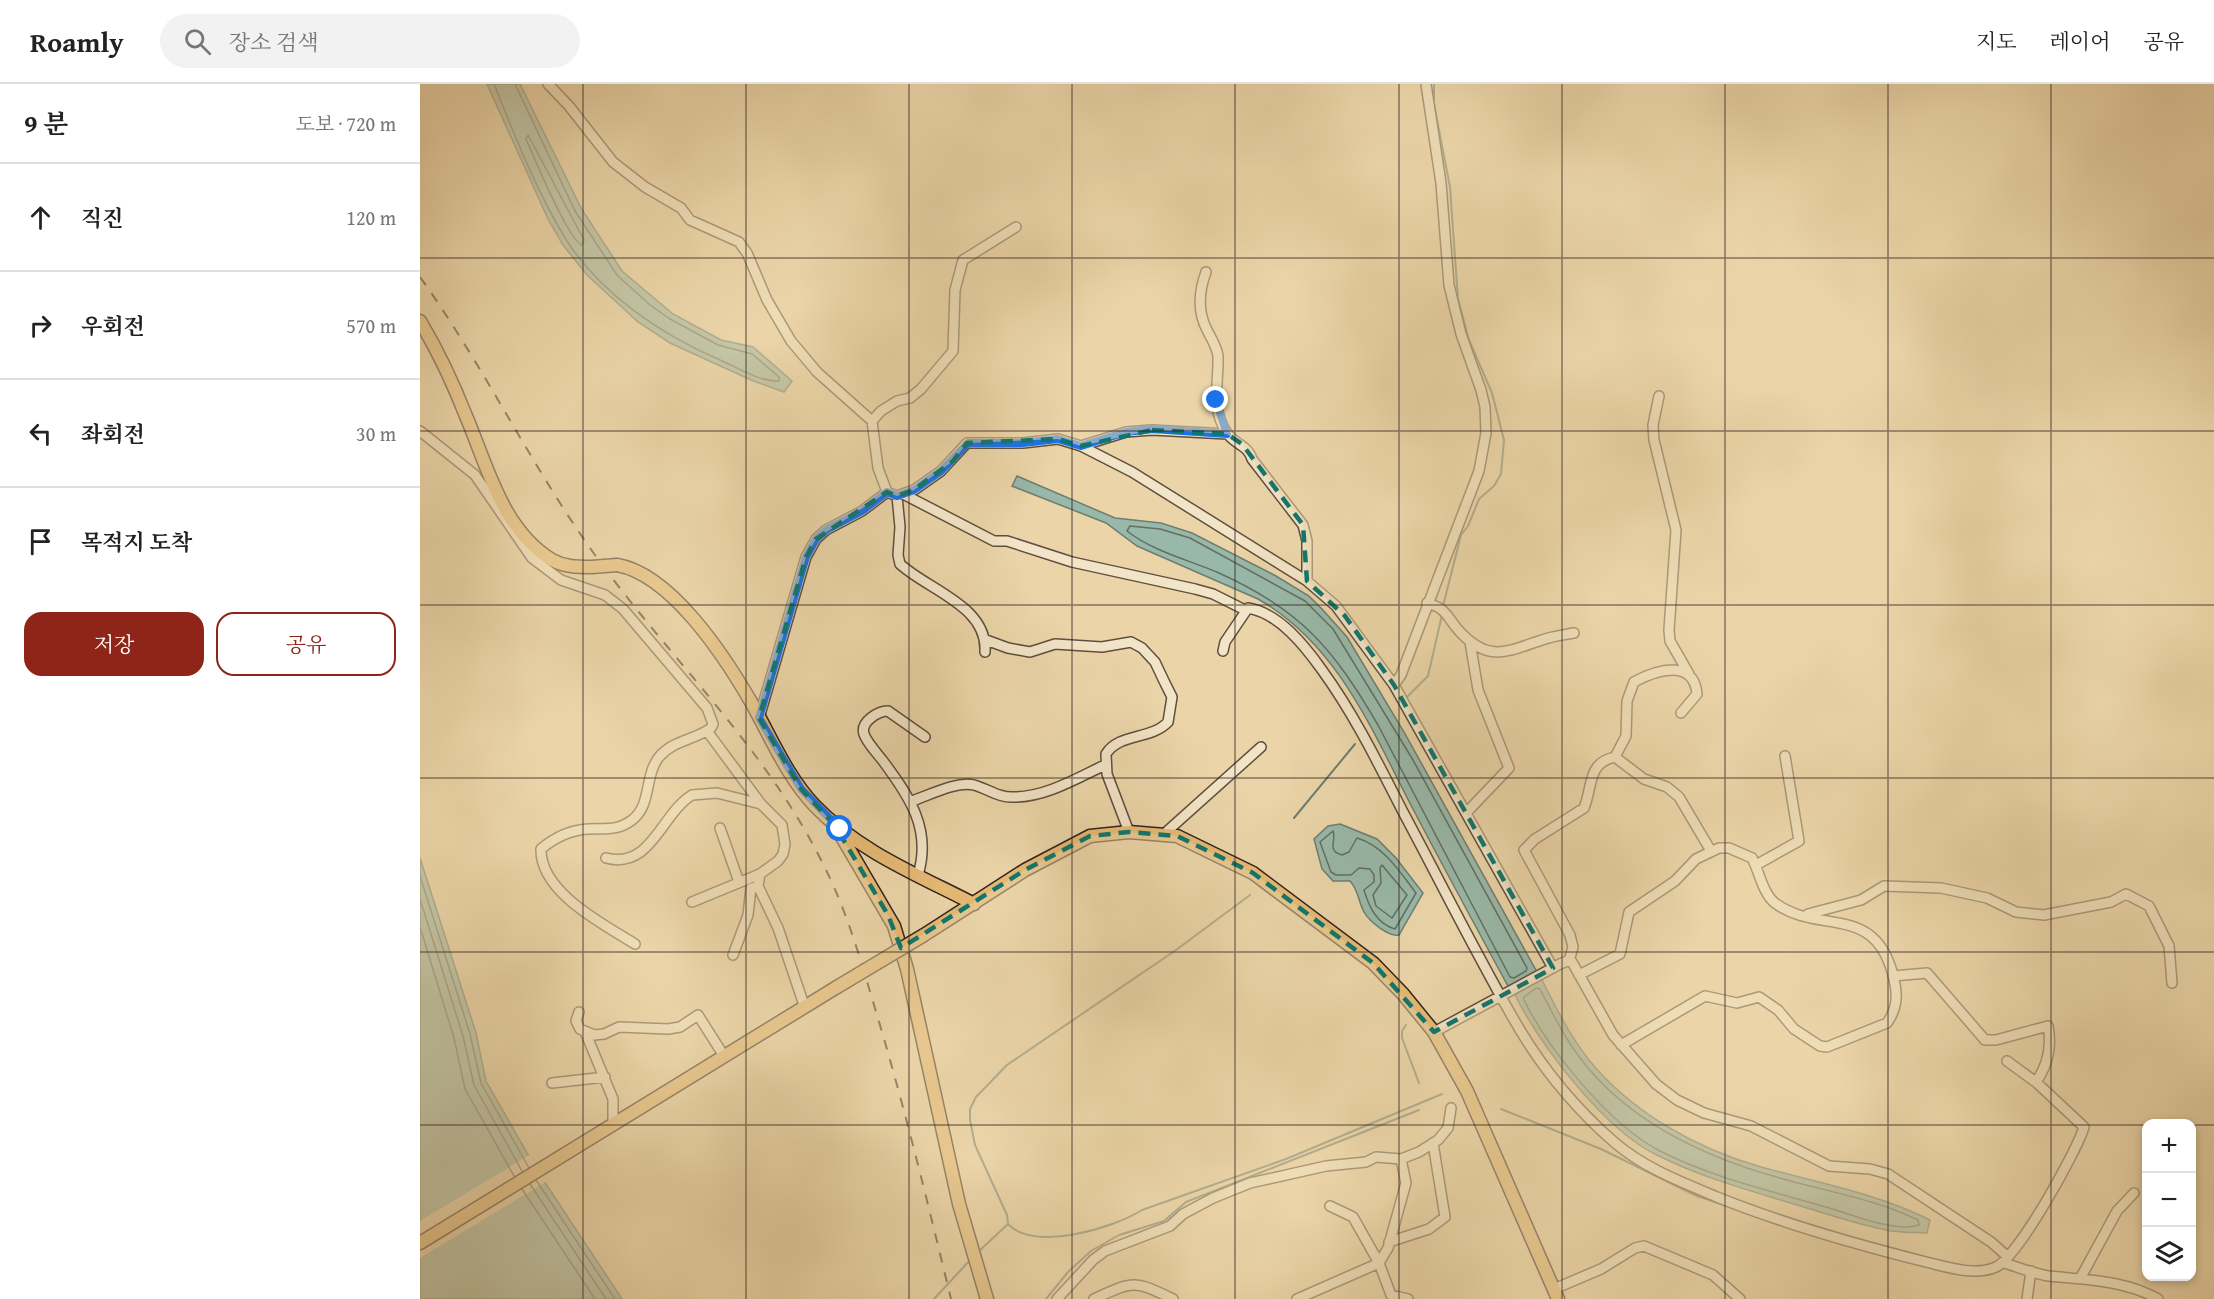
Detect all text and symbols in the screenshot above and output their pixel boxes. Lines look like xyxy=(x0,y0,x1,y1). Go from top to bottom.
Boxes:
search box xyxy=(160,14,580,68)
text: Roamly xyxy=(30,21,124,62)
icon: search xyxy=(181,25,214,58)
text: 장소 검색 xyxy=(229,26,319,58)
text: 지도 xyxy=(1976,26,2017,57)
text: 레이어 xyxy=(2050,26,2110,57)
text: 공유 xyxy=(2143,26,2184,57)
text: 9 분 xyxy=(24,104,68,143)
text: 도보 · 720 m xyxy=(296,109,396,138)
icon: ahead xyxy=(24,201,57,234)
text: 직진 xyxy=(81,202,124,234)
text: 120 m xyxy=(346,203,396,232)
icon: right xyxy=(24,309,57,342)
text: 우회전 xyxy=(81,310,145,342)
text: 570 m xyxy=(346,311,396,340)
route end xyxy=(1202,386,1228,412)
icon: left xyxy=(24,417,57,450)
text: 좌회전 xyxy=(81,418,145,450)
text: 30 m xyxy=(356,419,396,448)
icon: arrive xyxy=(24,525,57,558)
text: 목적지 도착 xyxy=(81,526,192,558)
button: 저장 xyxy=(24,612,204,676)
button: 공유 xyxy=(216,612,396,676)
route start xyxy=(826,815,852,841)
map controls xyxy=(2142,1119,2196,1281)
button: + xyxy=(2142,1119,2196,1173)
button: − xyxy=(2142,1173,2196,1227)
button: layers xyxy=(2142,1227,2196,1281)

